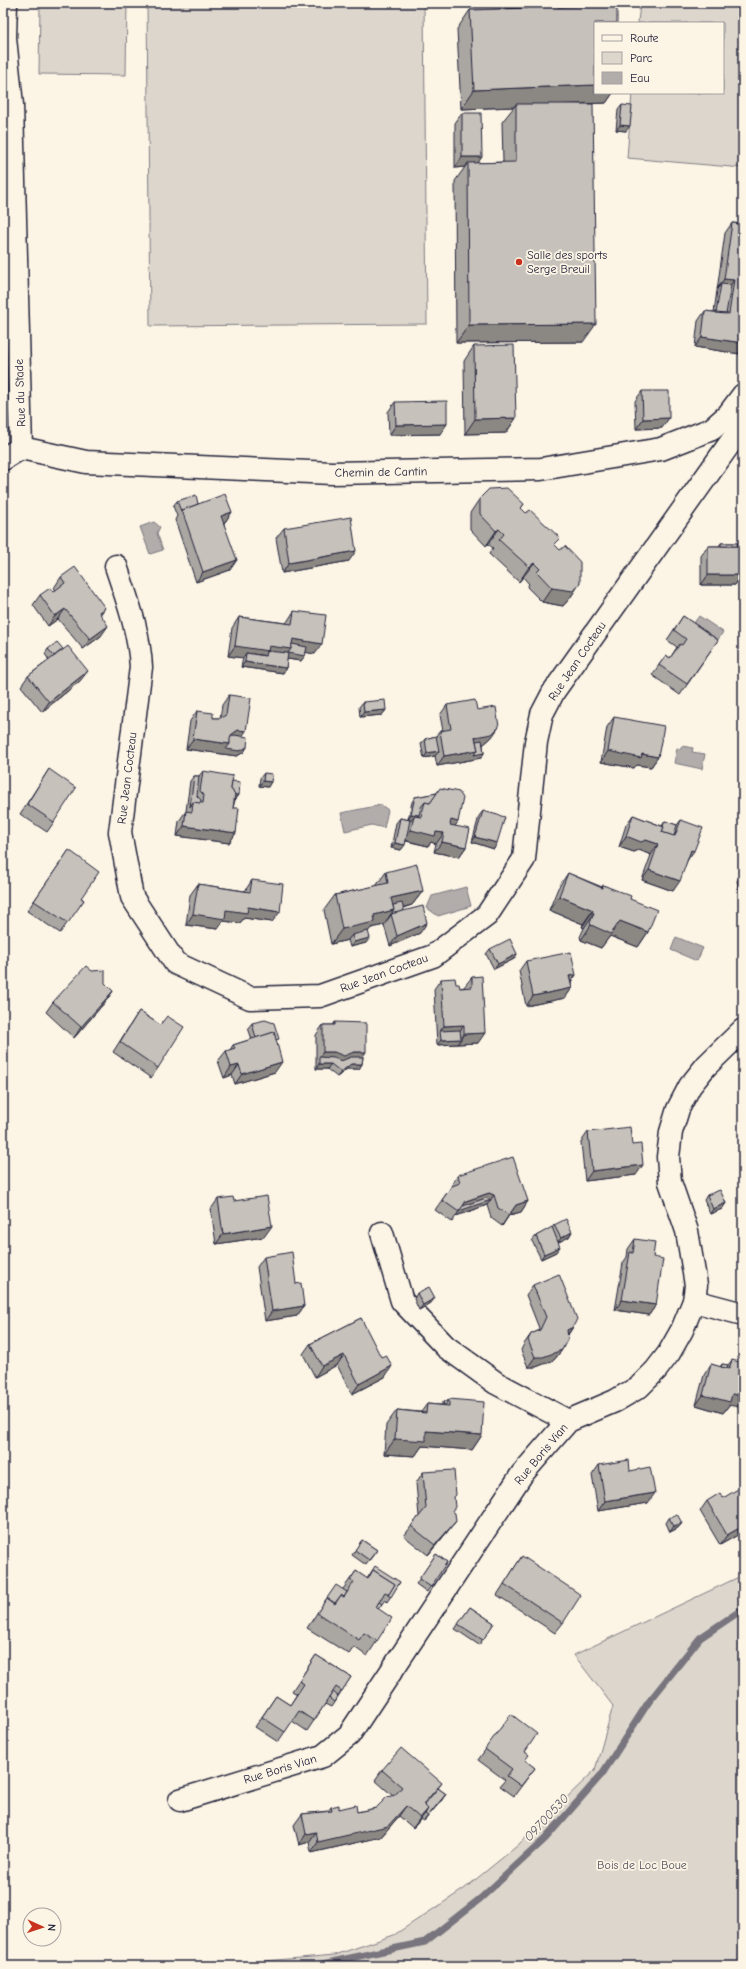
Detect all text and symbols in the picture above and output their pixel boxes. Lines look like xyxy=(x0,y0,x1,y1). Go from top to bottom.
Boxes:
legend xyxy=(594,22,724,94)
text: Route xyxy=(630,31,659,45)
text: Parc xyxy=(630,51,653,65)
text: Eau xyxy=(630,71,650,85)
place label: Salle des sports Serge Breuil xyxy=(527,248,607,276)
marker: Salle des sports Serge Breuil xyxy=(514,257,524,267)
street label: Rue du Stade xyxy=(12,359,28,427)
street label: Chemin de Cantin xyxy=(335,464,427,480)
street label: Rue Jean Cocteau xyxy=(545,619,609,703)
street label: Rue Jean Cocteau xyxy=(114,731,140,825)
street label: Rue Jean Cocteau xyxy=(338,951,430,995)
street label: Rue Boris Vian xyxy=(511,1421,571,1487)
street label: Rue Boris Vian xyxy=(242,1751,318,1787)
water label: O9700530 xyxy=(521,1791,572,1844)
park label: Bois de Loc Boue xyxy=(597,1858,687,1872)
north arrow xyxy=(22,1907,62,1947)
text: N xyxy=(45,1924,58,1931)

